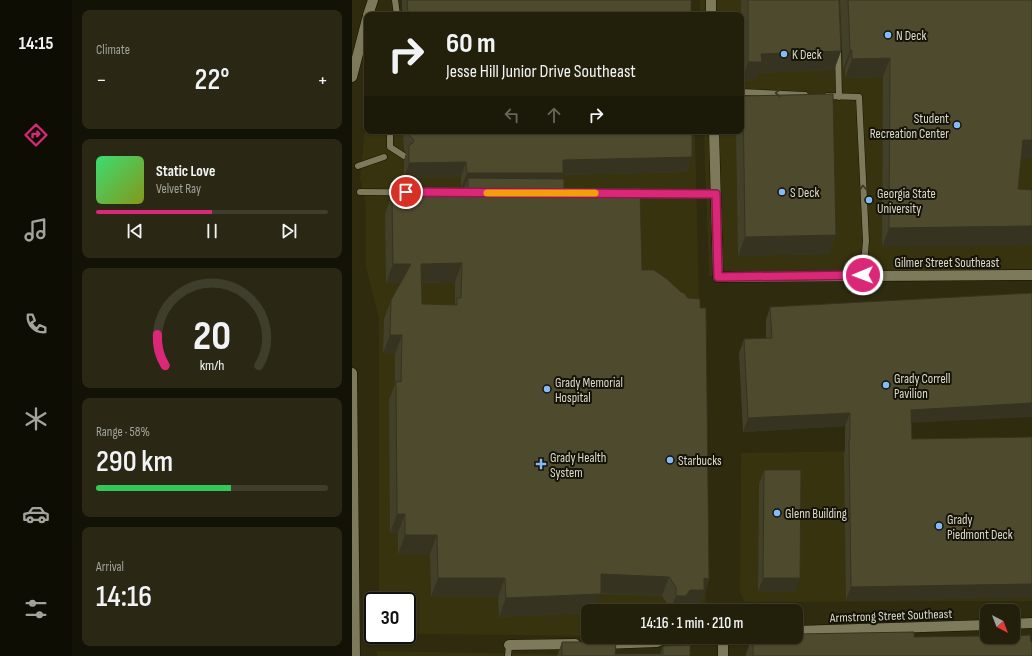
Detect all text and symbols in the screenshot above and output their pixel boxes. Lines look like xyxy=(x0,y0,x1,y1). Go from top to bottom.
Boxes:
text: 60 m xyxy=(446,27,495,60)
icon: right xyxy=(380,28,432,80)
place label: N Deck xyxy=(896,28,927,44)
marker: N Deck xyxy=(883,30,893,40)
text: 14:15 xyxy=(19,33,53,54)
text: Climate xyxy=(96,42,130,58)
place label: K Deck xyxy=(792,47,822,63)
marker: K Deck xyxy=(779,49,789,59)
text: Jesse Hill Junior Drive Southeast xyxy=(446,61,636,82)
text: 22° xyxy=(195,62,229,98)
text: − xyxy=(96,67,107,94)
text: + xyxy=(317,67,328,94)
one-way arrow xyxy=(775,89,781,98)
icon: left xyxy=(501,104,523,126)
icon: ahead xyxy=(543,104,565,126)
icon: right xyxy=(585,104,607,126)
place label: Student Recreation Center xyxy=(870,111,949,142)
marker: Student Recreation Center xyxy=(952,120,962,130)
icon: directions xyxy=(22,121,50,149)
text: Static Love xyxy=(156,162,215,181)
pin xyxy=(389,175,423,209)
text: Velvet Ray xyxy=(156,181,201,197)
icon: arrive xyxy=(395,181,417,203)
place label: S Deck xyxy=(790,185,819,201)
one-way arrow xyxy=(859,185,868,191)
place label: Georgia State University xyxy=(877,186,936,217)
marker: S Deck xyxy=(777,187,787,197)
marker: Georgia State University xyxy=(864,195,874,205)
icon: music xyxy=(22,216,50,244)
icon: previous xyxy=(124,220,146,242)
icon: pause xyxy=(201,220,223,242)
icon: next xyxy=(278,220,300,242)
position arrow xyxy=(842,254,884,296)
street label: Gilmer Street Southeast xyxy=(894,255,1000,271)
icon: phone xyxy=(22,310,50,338)
text: 20 xyxy=(193,312,231,361)
text: km/h xyxy=(200,357,224,374)
place label: Grady Correll Pavilion xyxy=(894,371,950,402)
place label: Grady Memorial Hospital xyxy=(555,375,623,406)
marker: Grady Correll Pavilion xyxy=(881,380,891,390)
marker: Grady Memorial Hospital xyxy=(542,384,552,394)
icon: climate xyxy=(22,405,50,433)
text: Range · 58% xyxy=(96,424,150,440)
text: 290 km xyxy=(96,444,173,480)
place label: Grady Health System xyxy=(550,450,606,481)
place label: Starbucks xyxy=(678,453,722,469)
marker: Starbucks xyxy=(665,455,675,465)
marker: Grady Health System xyxy=(535,458,547,470)
icon: car xyxy=(22,500,50,528)
place label: Glenn Building xyxy=(785,506,847,522)
marker: Glenn Building xyxy=(772,508,782,518)
place label: Grady Piedmont Deck xyxy=(947,512,1013,543)
marker: Grady Piedmont Deck xyxy=(934,521,944,531)
text: Arrival xyxy=(96,559,124,575)
text: 14:16 xyxy=(96,579,152,615)
speed limit sign: 30 xyxy=(364,592,416,644)
icon: filters xyxy=(22,595,50,623)
north arrow xyxy=(980,604,1020,644)
map controls xyxy=(980,604,1020,644)
street label: Armstrong Street Southeast xyxy=(829,606,953,626)
text: 14:16 · 1 min · 210 m xyxy=(641,614,743,633)

